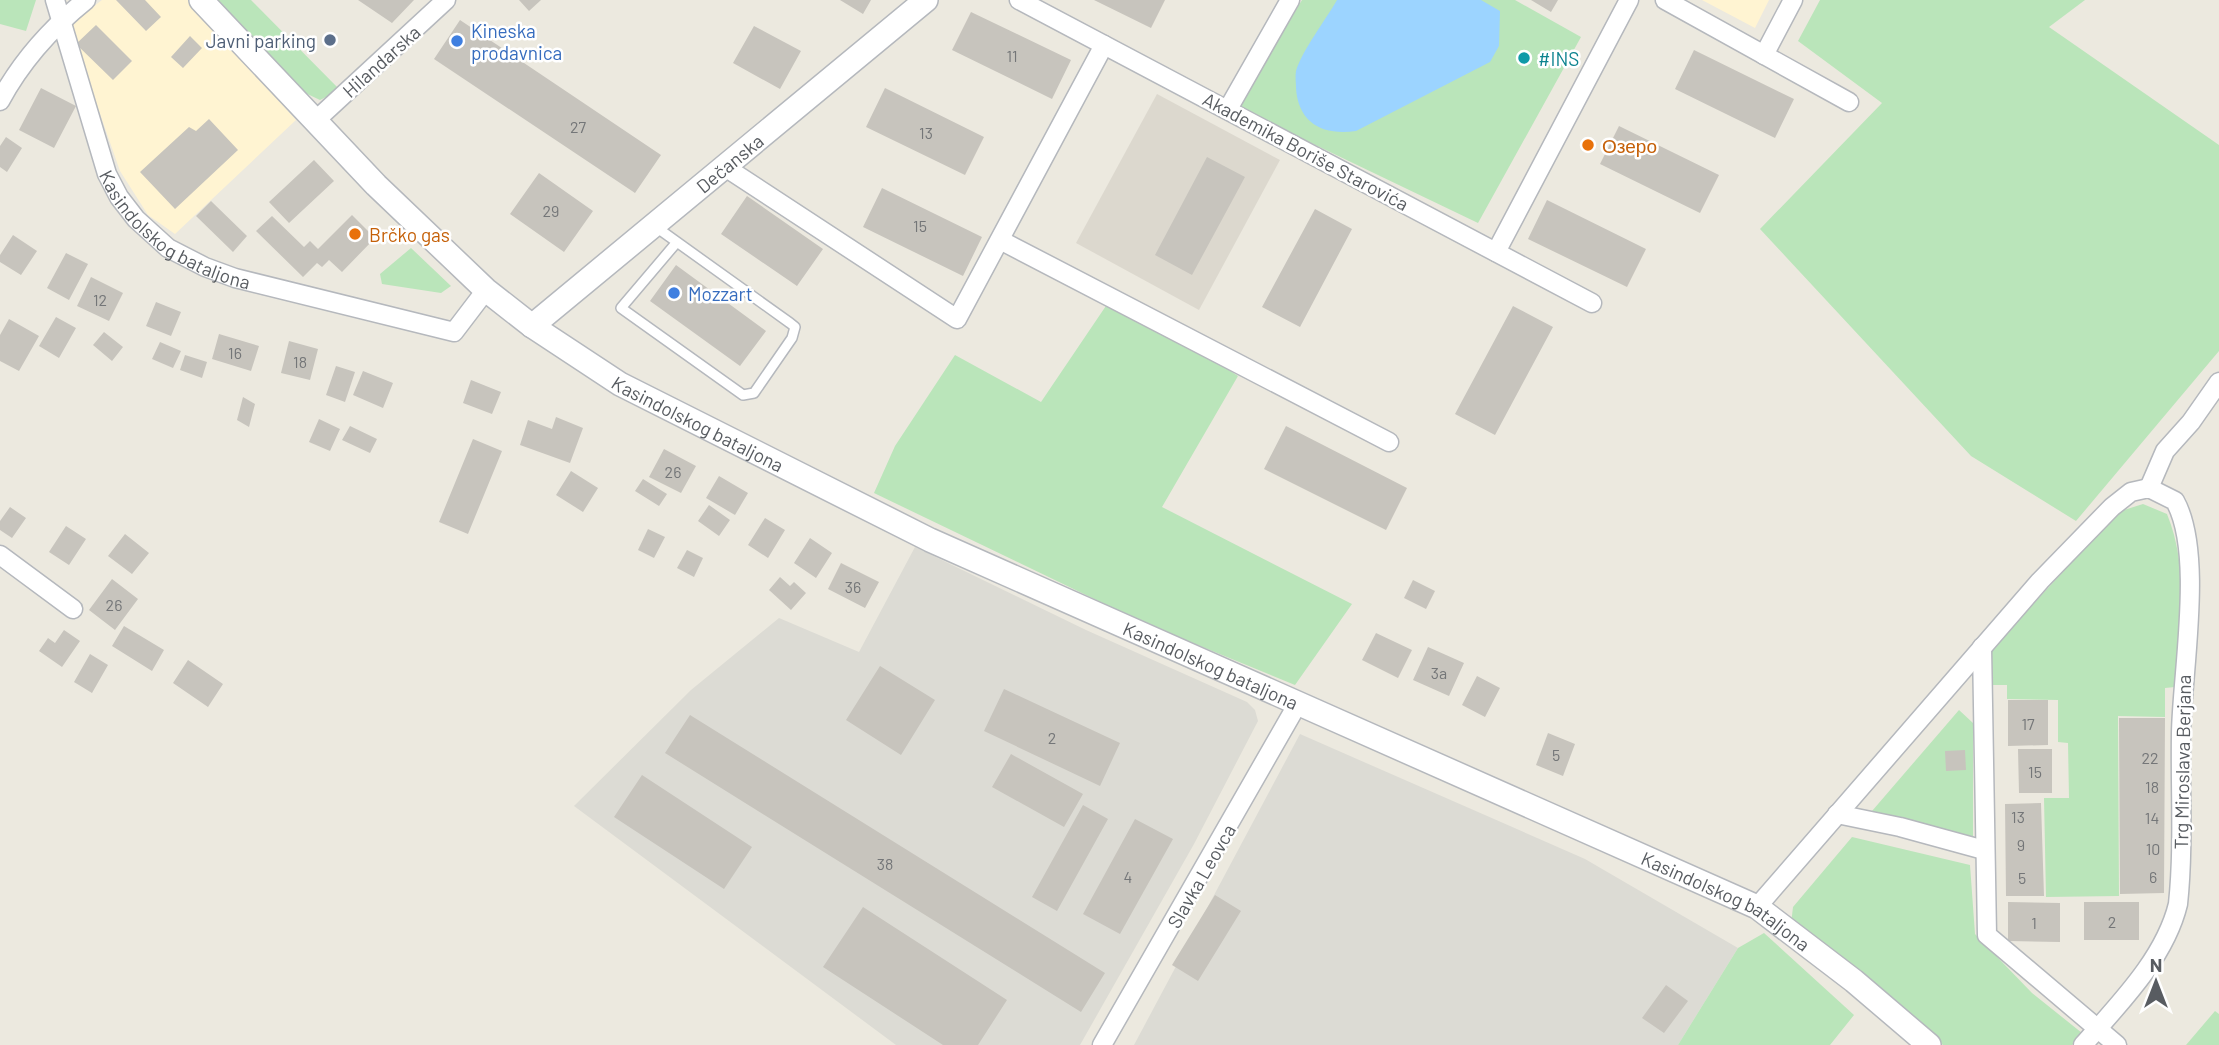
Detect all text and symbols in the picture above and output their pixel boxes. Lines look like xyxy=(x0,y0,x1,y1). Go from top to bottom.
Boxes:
place label: Kineska prodavnica xyxy=(471,19,562,64)
street label: Hilandarska xyxy=(337,20,425,102)
place label: Javni parking xyxy=(206,29,316,52)
marker: Javni parking xyxy=(322,32,338,48)
marker: Kineska prodavnica xyxy=(449,33,465,49)
house number: 11 xyxy=(1006,46,1018,65)
place label: #INS xyxy=(1538,47,1579,70)
marker: #INS xyxy=(1516,50,1532,66)
street label: Akademika Boriše Starovića xyxy=(1199,87,1413,215)
house number: 27 xyxy=(570,117,586,136)
house number: 13 xyxy=(919,123,933,142)
street label: Dečanska xyxy=(691,128,767,197)
place label: Озеро xyxy=(1602,134,1657,157)
marker: Озеро xyxy=(1580,137,1596,153)
street label: Kasindolskog bataljona xyxy=(95,166,253,293)
house number: 29 xyxy=(543,201,559,220)
house number: 15 xyxy=(913,216,927,235)
place label: Brčko gas xyxy=(369,223,450,246)
marker: Brčko gas xyxy=(347,226,363,242)
place label: Mozzart xyxy=(688,282,753,305)
marker: Mozzart xyxy=(666,285,682,301)
house number: 12 xyxy=(93,290,107,309)
house number: 16 xyxy=(228,343,242,362)
house number: 18 xyxy=(293,352,307,371)
street label: Kasindolskog bataljona xyxy=(608,370,788,476)
house number: 26 xyxy=(665,462,681,481)
house number: 36 xyxy=(845,577,861,596)
house number: 26 xyxy=(106,595,122,614)
street label: Kasindolskog bataljona xyxy=(1120,616,1302,714)
house number: 3a xyxy=(1431,663,1447,682)
street label: Trg Miroslava Berjana xyxy=(2169,674,2195,850)
house number: 17 xyxy=(2021,714,2035,733)
house number: 2 xyxy=(1048,728,1056,747)
house number: 5 xyxy=(1552,745,1560,764)
house number: 22 xyxy=(2141,748,2159,767)
house number: 15 xyxy=(2028,762,2042,781)
house number: 18 xyxy=(2145,777,2159,796)
house number: 13 xyxy=(2011,807,2025,826)
house number: 14 xyxy=(2145,808,2159,827)
street label: Slavka Leovca xyxy=(1162,820,1240,932)
house number: 9 xyxy=(2017,835,2025,854)
house number: 10 xyxy=(2146,839,2160,858)
street label: Kasindolskog bataljona xyxy=(1638,846,1815,955)
house number: 38 xyxy=(877,854,893,873)
house number: 4 xyxy=(1124,867,1132,886)
house number: 6 xyxy=(2149,867,2157,886)
house number: 5 xyxy=(2018,868,2026,887)
house number: 2 xyxy=(2108,912,2116,931)
house number: 1 xyxy=(2031,913,2037,932)
north arrow xyxy=(2121,947,2191,1017)
text: N xyxy=(2150,953,2162,976)

